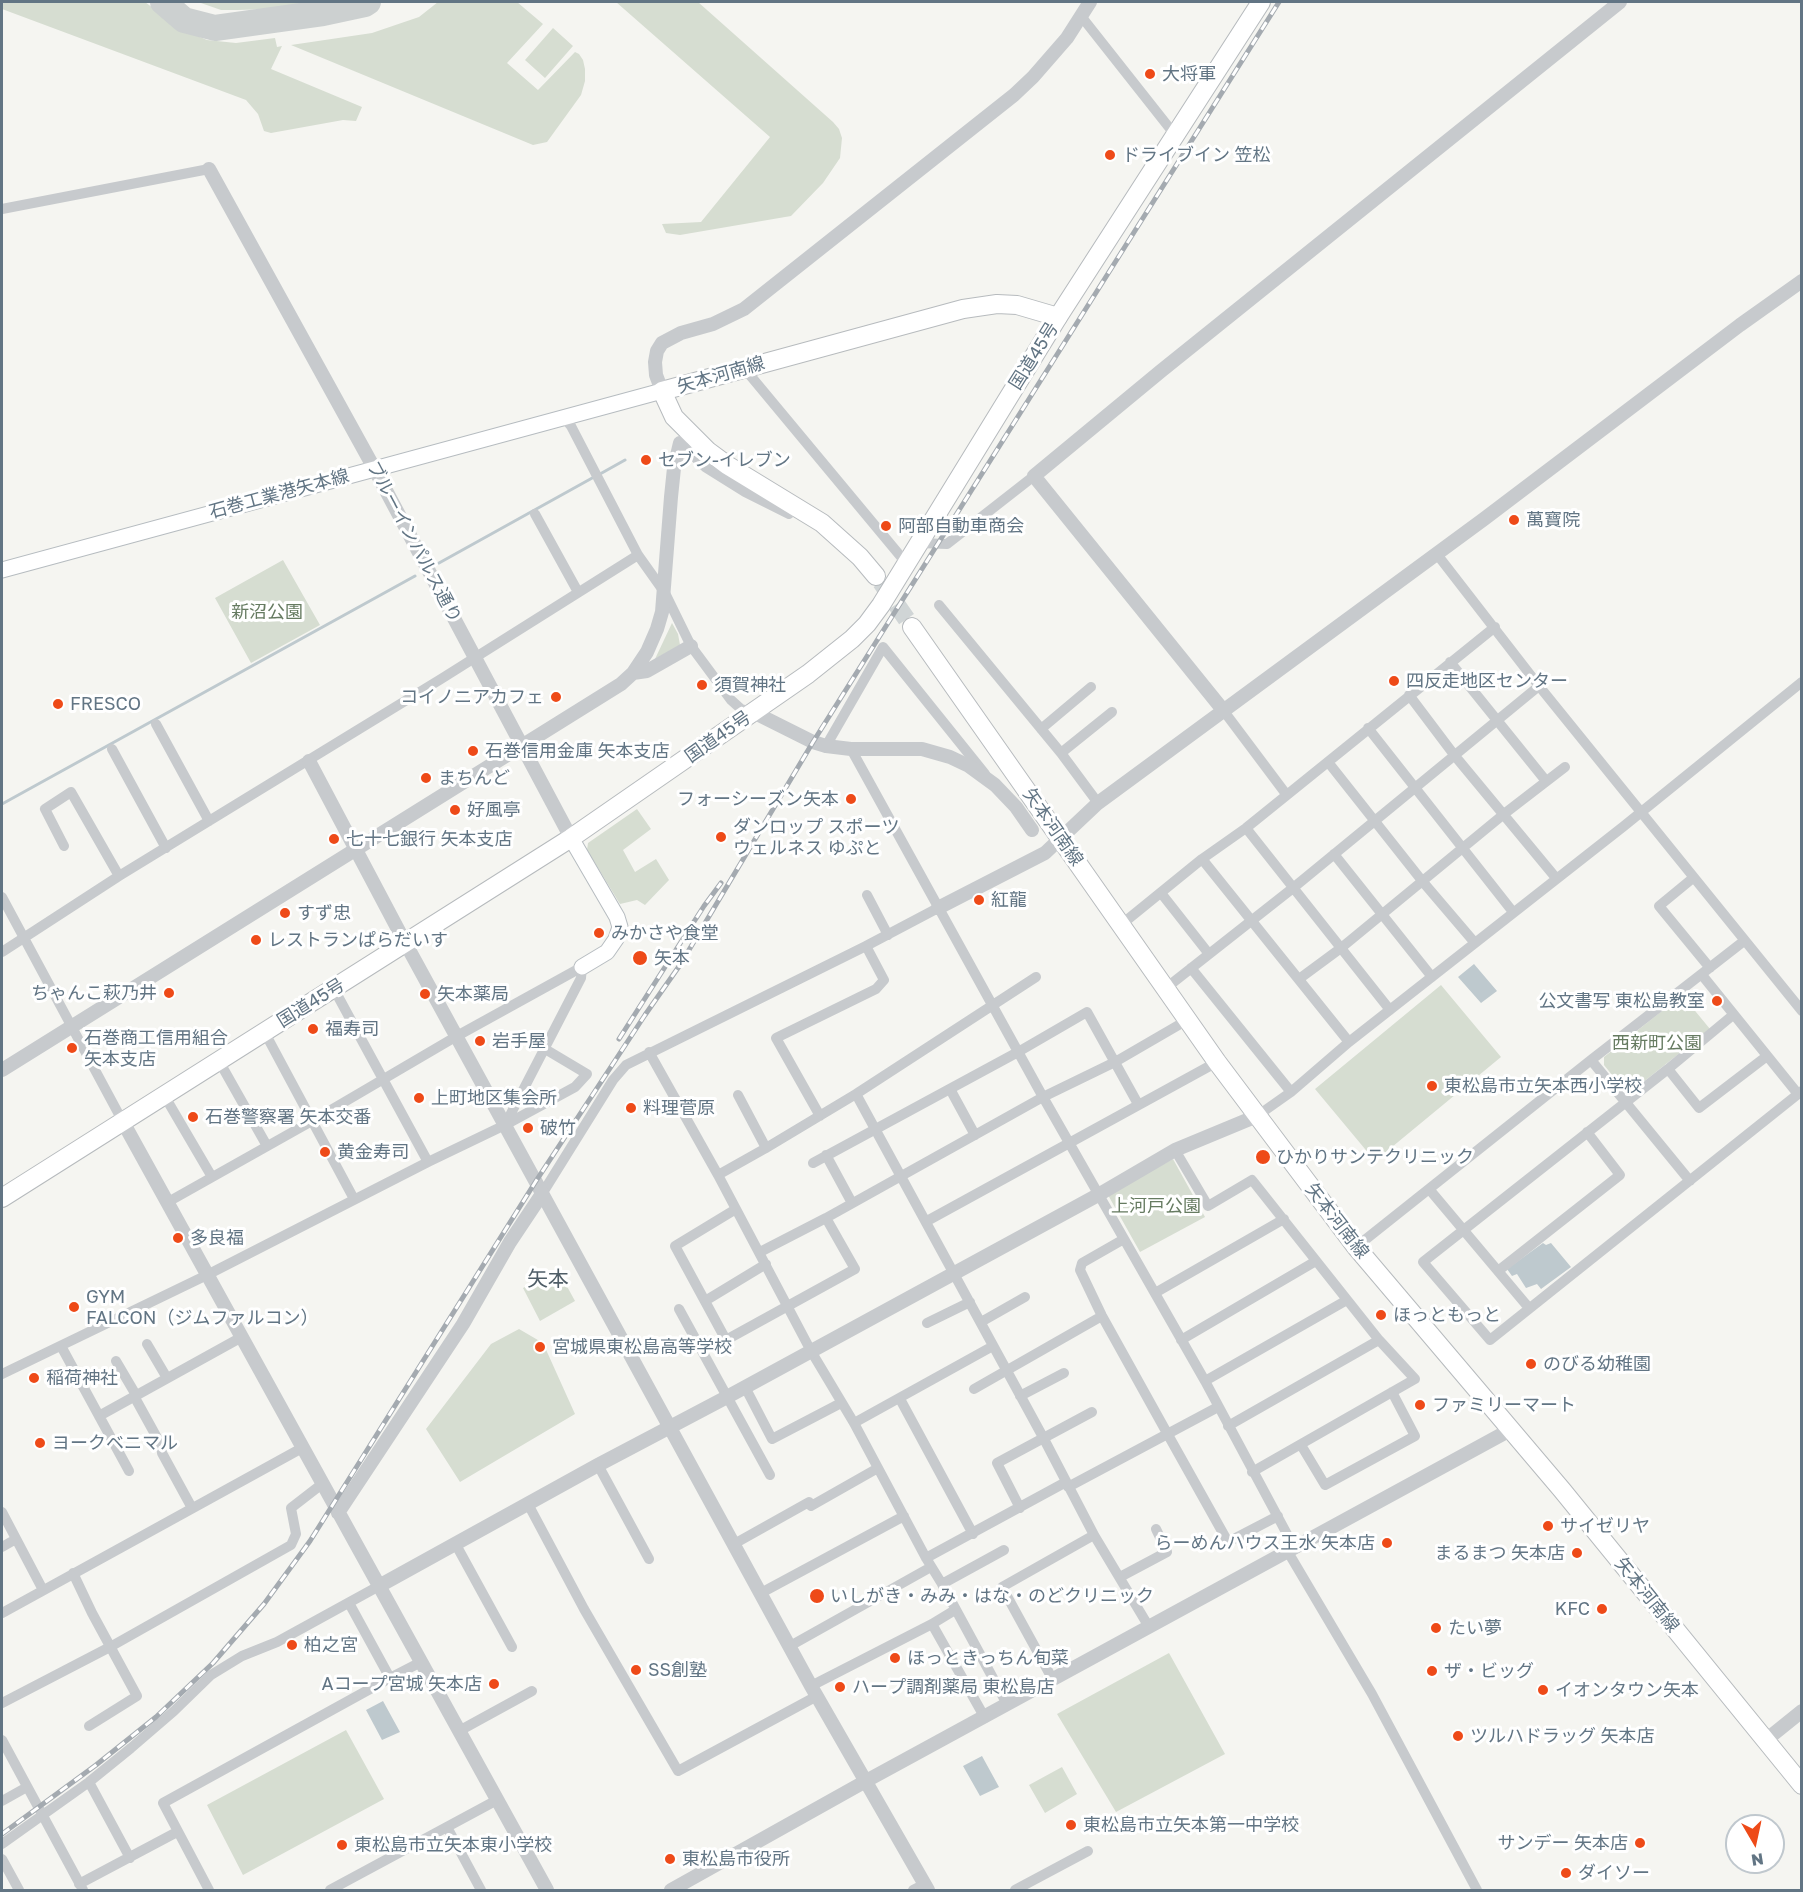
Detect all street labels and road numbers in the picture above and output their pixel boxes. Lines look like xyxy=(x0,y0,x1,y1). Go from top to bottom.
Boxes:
street label: 国道45号 xyxy=(1005,318,1063,394)
street label: 矢本河南線 xyxy=(675,352,767,398)
street label: ブルーインパルス通り xyxy=(362,457,466,627)
street label: 石巻工業港矢本線 xyxy=(207,465,351,523)
street label: 国道45号 xyxy=(681,707,755,767)
street label: 矢本河南線 xyxy=(1018,784,1088,870)
street label: 国道45号 xyxy=(273,974,349,1032)
street label: 矢本河南線 xyxy=(1301,1179,1373,1263)
street label: 矢本河南線 xyxy=(1610,1553,1684,1637)

